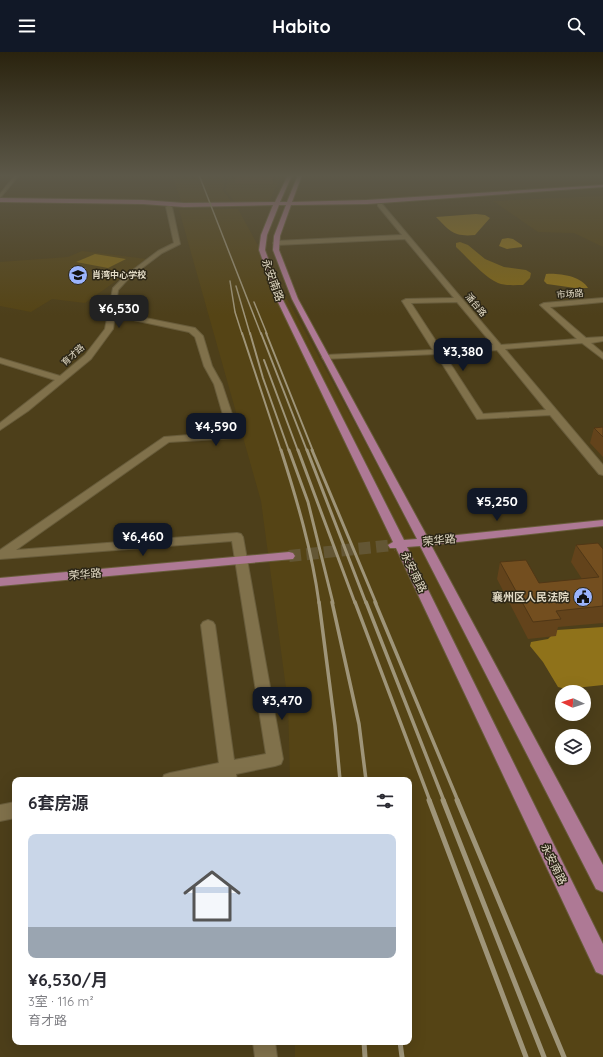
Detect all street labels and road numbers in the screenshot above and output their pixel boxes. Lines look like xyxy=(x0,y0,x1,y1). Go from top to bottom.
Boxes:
street label: 永安南路 xyxy=(259,257,287,303)
street label: 市场路 xyxy=(556,287,584,300)
street label: 潘台路 xyxy=(463,291,489,319)
street label: 育才路 xyxy=(59,342,86,368)
street label: 荣华路 xyxy=(422,531,456,549)
street label: 永安南路 xyxy=(398,549,430,595)
street label: 荣华路 xyxy=(68,566,102,582)
street label: 永安南路 xyxy=(538,841,570,887)

